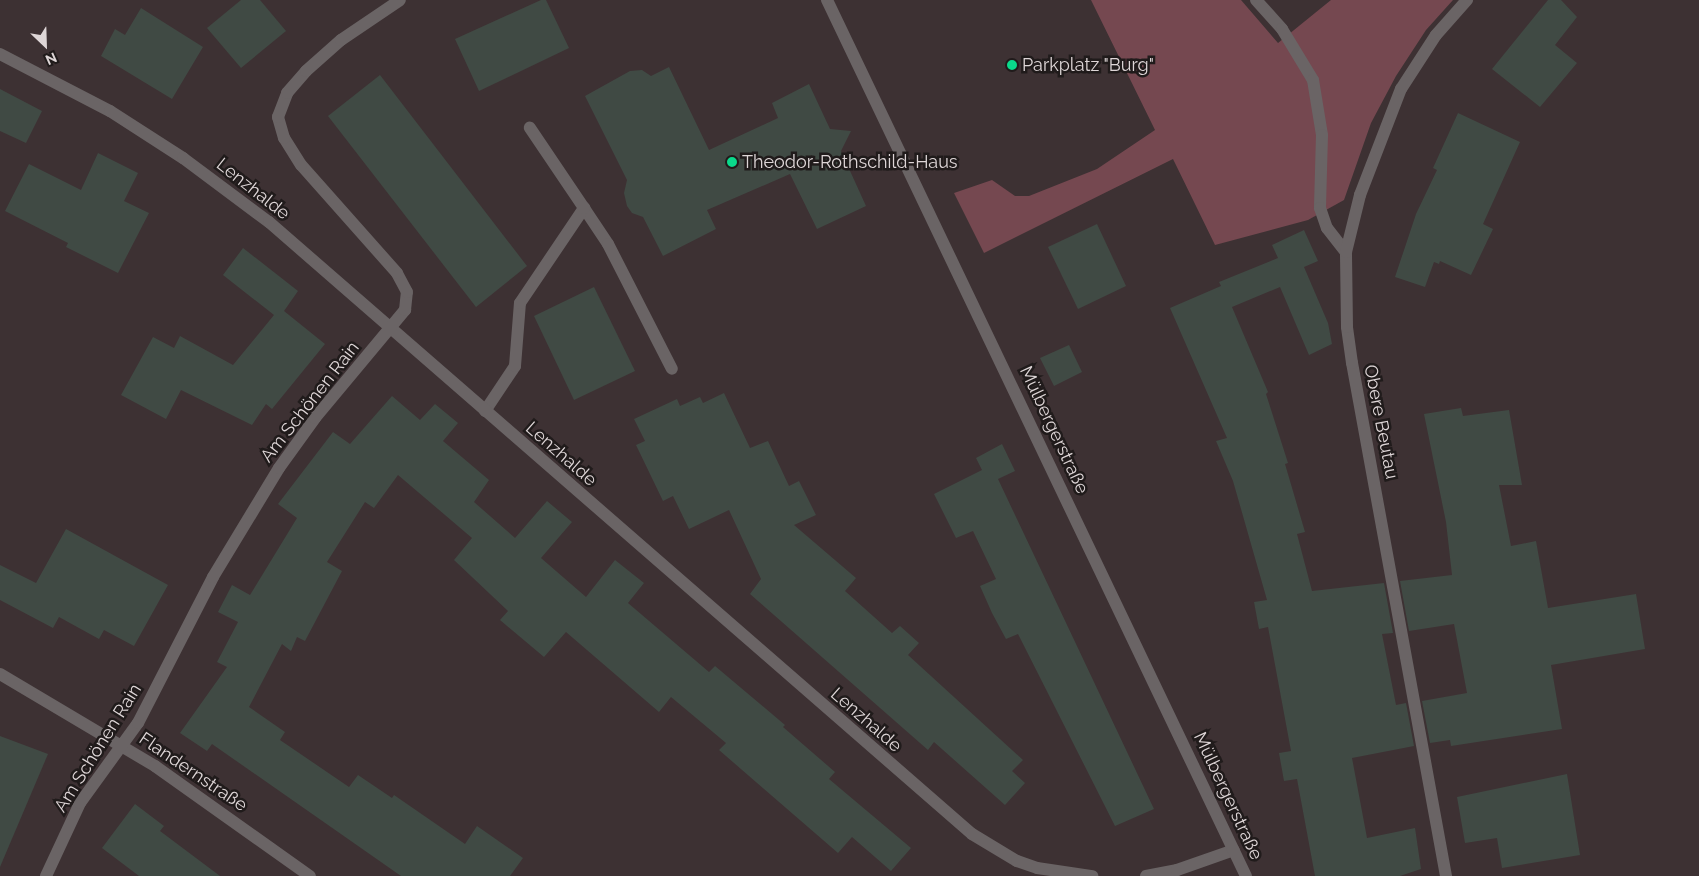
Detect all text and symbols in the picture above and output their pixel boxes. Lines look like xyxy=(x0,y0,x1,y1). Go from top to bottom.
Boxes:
north arrow xyxy=(20,20,70,70)
text: N xyxy=(43,49,59,68)
place label: Parkplatz "Burg" xyxy=(1022,54,1154,76)
marker: Parkplatz "Burg" xyxy=(1006,59,1018,71)
place label: Theodor-Rothschild-Haus xyxy=(742,151,958,173)
street label: Lenzhalde xyxy=(212,154,294,224)
marker: Theodor-Rothschild-Haus xyxy=(726,156,738,168)
street label: Am Schönen Rain xyxy=(256,337,364,467)
street label: Mülbergerstraße xyxy=(1015,363,1093,497)
street label: Obere Beutau xyxy=(1359,363,1403,481)
street label: Lenzhalde xyxy=(521,417,601,491)
street label: Am Schönen Rain xyxy=(50,680,146,816)
street label: Lenzhalde xyxy=(826,683,906,757)
street label: Flandernstraße xyxy=(135,728,251,816)
street label: Mülbergerstraße xyxy=(1189,729,1267,863)

